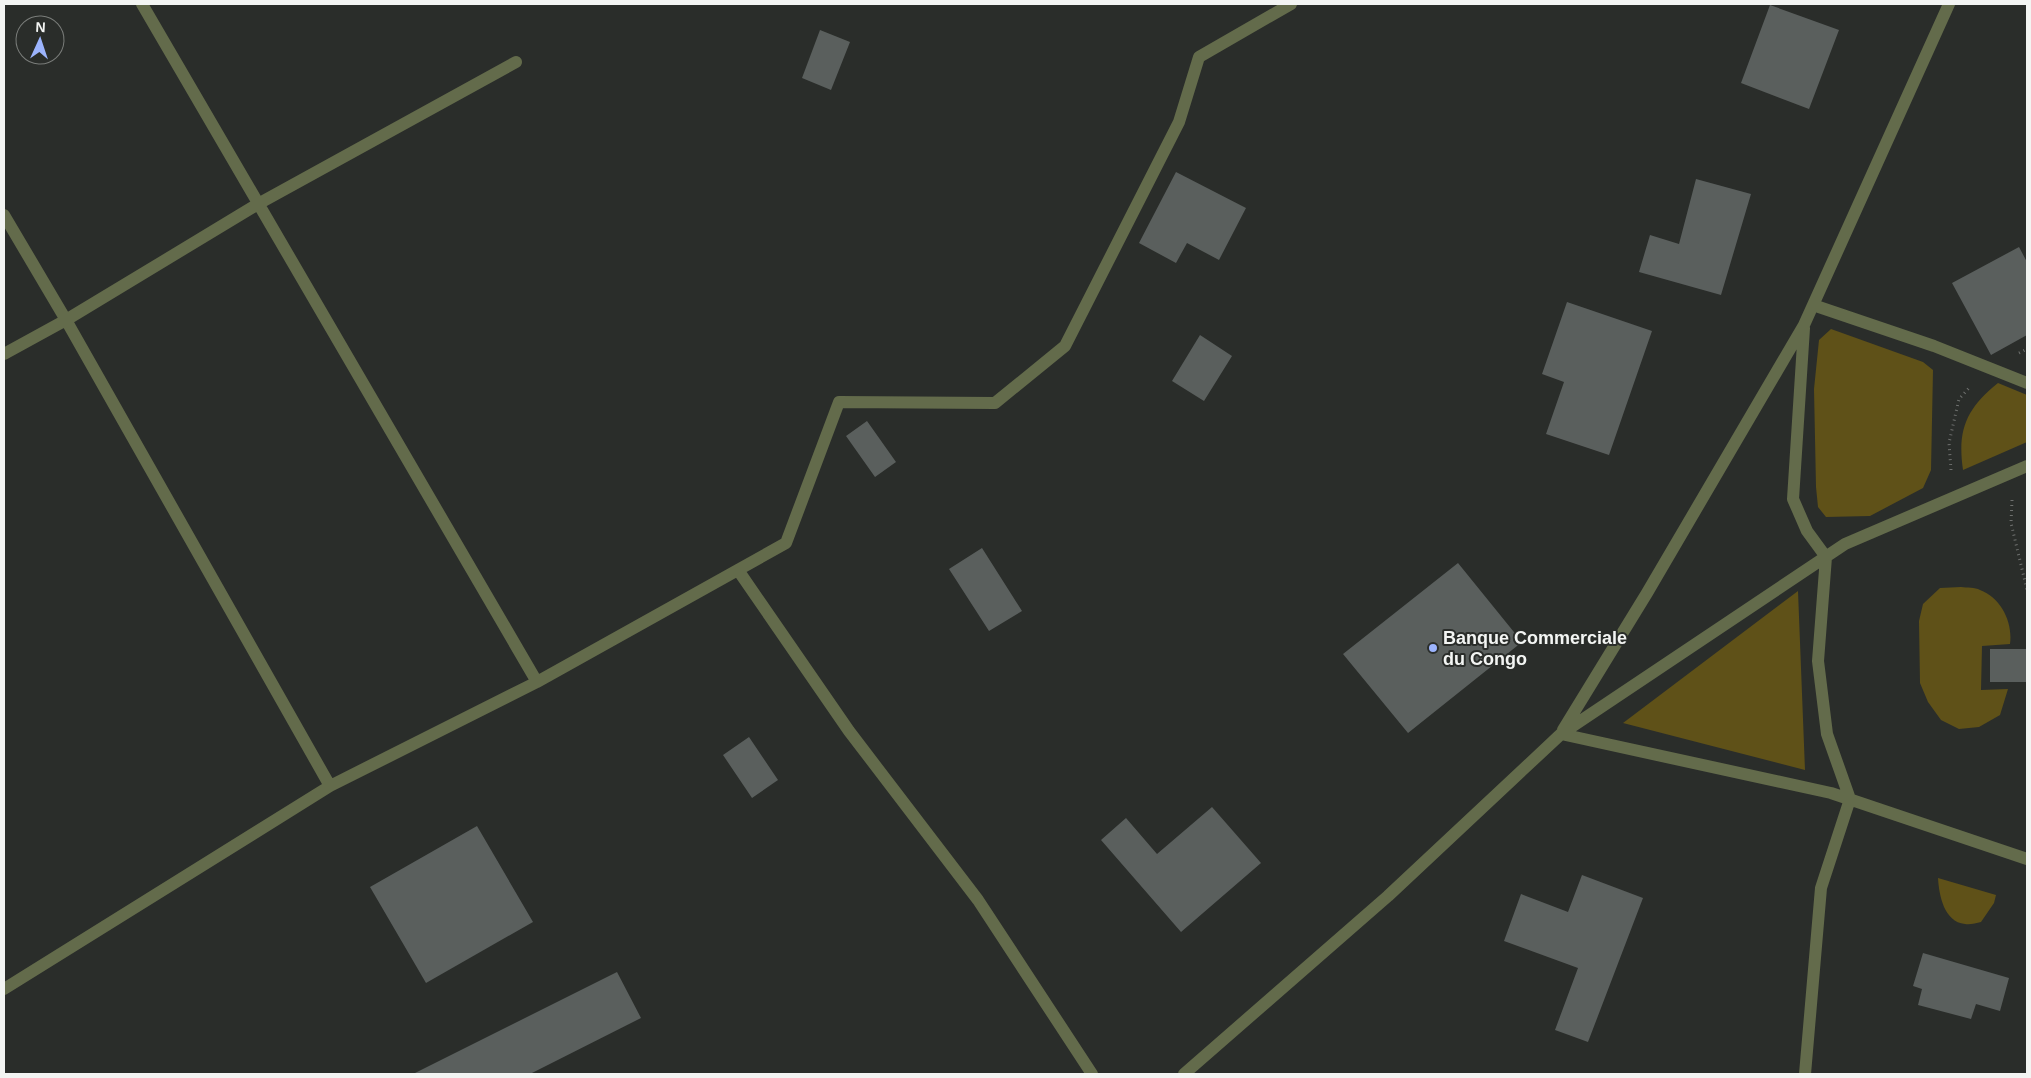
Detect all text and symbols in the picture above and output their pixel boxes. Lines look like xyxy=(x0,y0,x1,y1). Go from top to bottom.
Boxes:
north arrow xyxy=(15,15,65,65)
text: N xyxy=(35,19,46,35)
place label: Banque Commerciale du Congo xyxy=(1443,628,1627,669)
marker: Banque Commerciale du Congo xyxy=(1427,642,1439,654)

